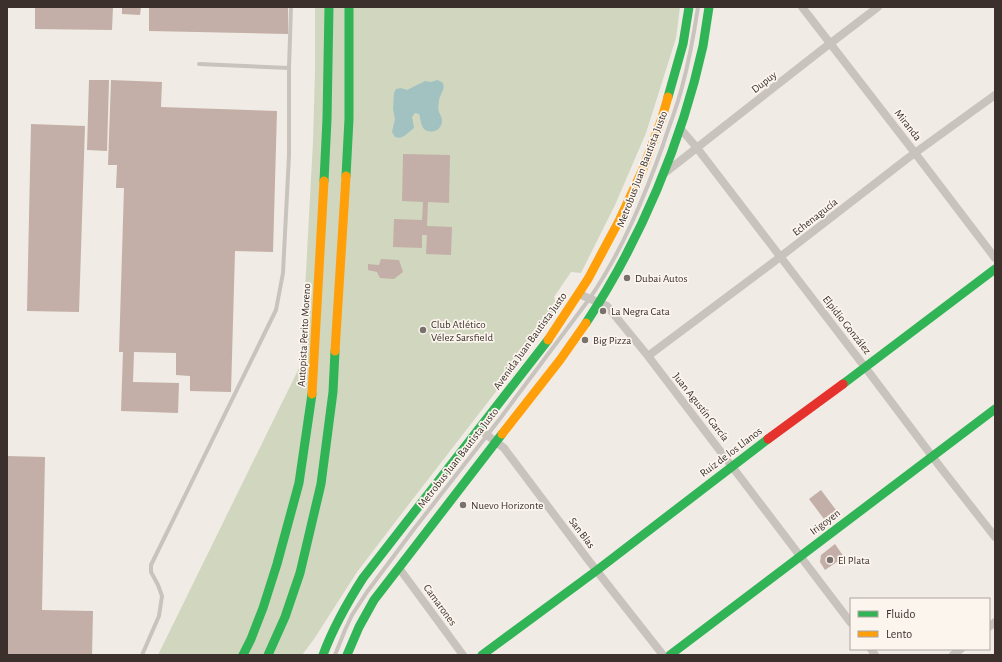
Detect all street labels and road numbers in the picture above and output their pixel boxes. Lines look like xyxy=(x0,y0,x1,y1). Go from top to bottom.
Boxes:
street label: Dupuy xyxy=(749,69,779,95)
street label: Miranda xyxy=(893,107,923,143)
street label: Metrobus Juan Bautista Justo xyxy=(615,109,669,229)
street label: Echenagucía xyxy=(790,196,840,238)
street label: Autopista Perito Moreno xyxy=(296,283,312,387)
street label: Avenida Juan Bautista Justo xyxy=(491,290,569,392)
street label: Elpidio González xyxy=(821,294,874,357)
street label: Juan Agustín García xyxy=(671,371,731,443)
street label: Metrobus Juan Bautista Justo xyxy=(416,406,500,510)
street label: Ruiz de los Llanos xyxy=(698,425,764,479)
street label: Irigoyen xyxy=(808,507,842,537)
street label: San Blas xyxy=(567,516,597,550)
street label: Camarones xyxy=(421,582,459,628)

